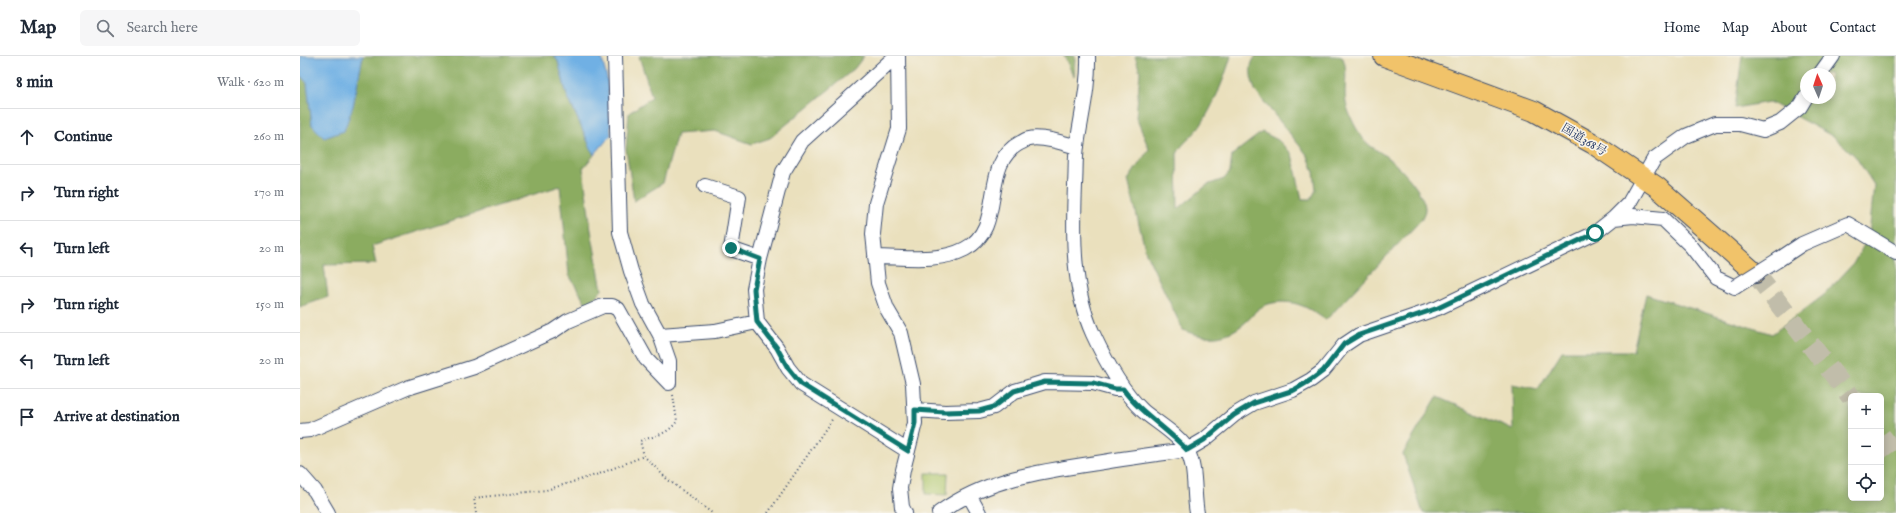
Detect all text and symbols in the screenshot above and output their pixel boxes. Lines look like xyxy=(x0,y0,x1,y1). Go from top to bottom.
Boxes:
search box xyxy=(80,10,360,46)
text: Map xyxy=(20,16,56,40)
icon: search xyxy=(94,17,116,39)
text: Search here xyxy=(126,18,198,37)
text: Home xyxy=(1664,19,1700,37)
text: Map xyxy=(1722,19,1749,37)
text: About xyxy=(1771,19,1807,37)
text: Contact xyxy=(1829,19,1876,37)
north arrow xyxy=(1800,68,1836,104)
text: 8 min xyxy=(16,72,53,93)
text: Walk · 620 m xyxy=(217,74,284,91)
street label: 国道368号 xyxy=(1559,121,1609,159)
icon: ahead xyxy=(16,126,38,148)
text: Continue xyxy=(54,127,112,146)
text: 260 m xyxy=(253,128,284,145)
icon: right xyxy=(16,182,38,204)
text: Turn right xyxy=(54,183,119,202)
text: 170 m xyxy=(254,184,284,201)
route start xyxy=(1586,224,1604,242)
icon: left xyxy=(16,238,38,260)
text: Turn left xyxy=(54,239,110,258)
route end xyxy=(722,239,740,257)
text: 20 m xyxy=(259,240,284,257)
icon: right xyxy=(16,294,38,316)
text: Turn right xyxy=(54,295,119,314)
text: 150 m xyxy=(255,296,284,313)
icon: left xyxy=(16,350,38,372)
text: Turn left xyxy=(54,351,110,370)
text: 20 m xyxy=(259,352,284,369)
map controls xyxy=(1848,393,1884,501)
button: + xyxy=(1848,393,1884,429)
icon: arrive xyxy=(16,406,38,428)
text: Arrive at destination xyxy=(54,407,180,426)
button: − xyxy=(1848,429,1884,465)
button: locate xyxy=(1848,465,1884,501)

